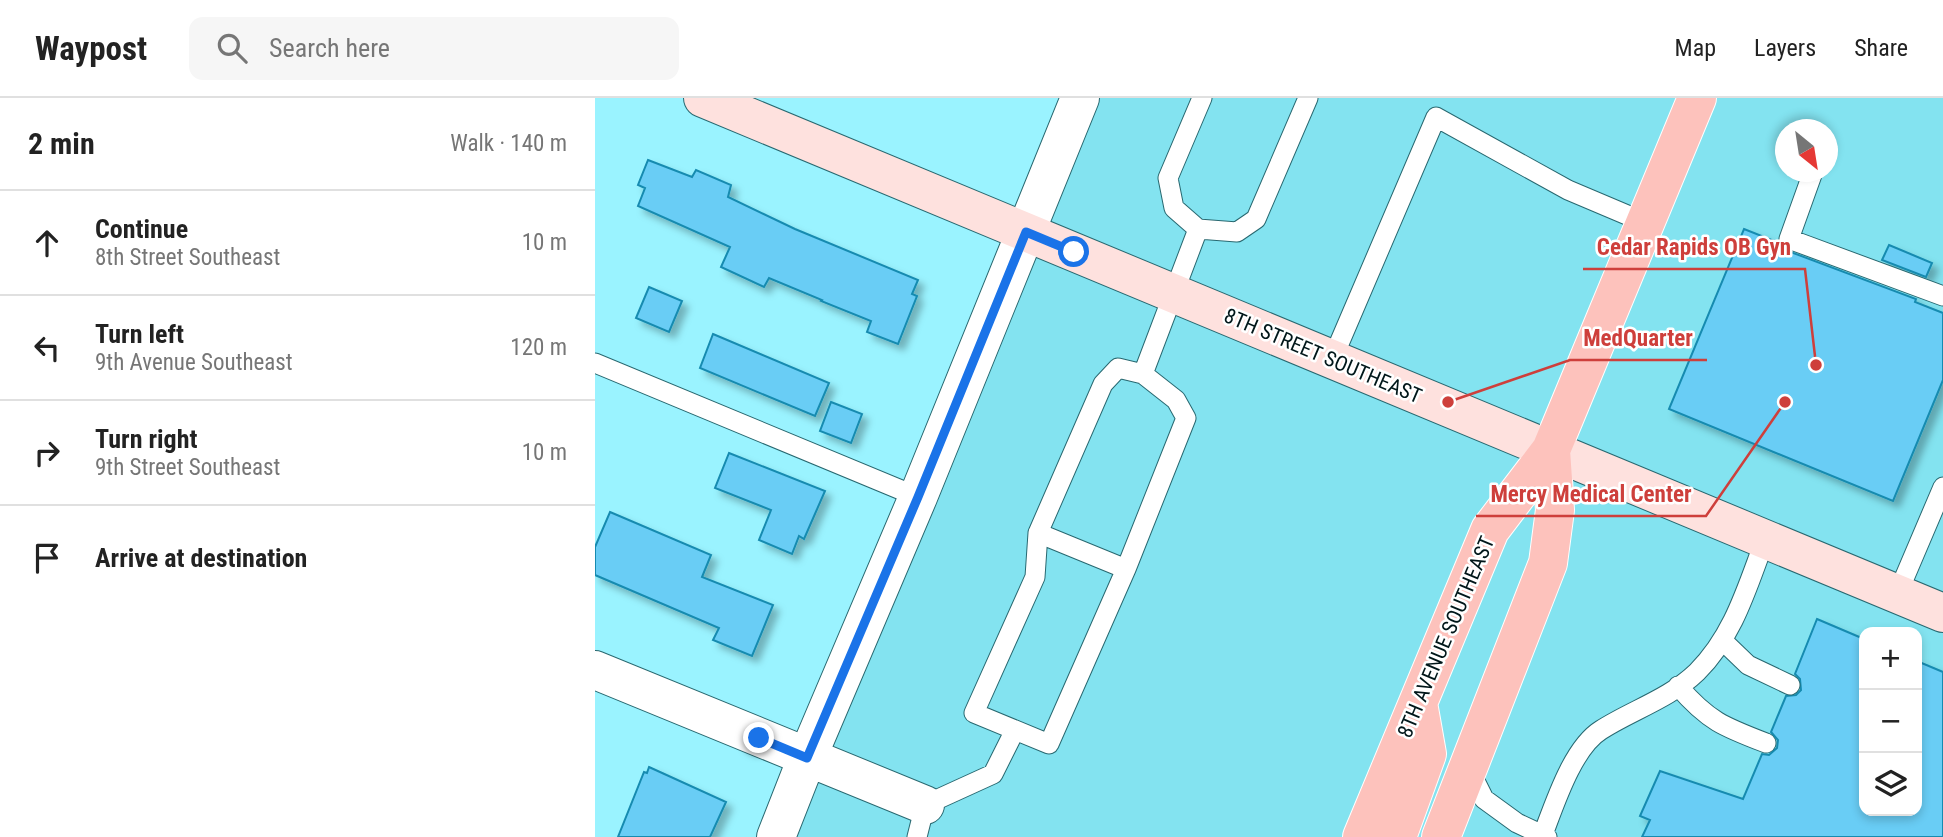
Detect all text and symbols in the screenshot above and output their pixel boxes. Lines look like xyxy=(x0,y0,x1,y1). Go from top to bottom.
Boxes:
search box xyxy=(189,17,679,80)
text: Waypost xyxy=(35,29,147,68)
icon: search xyxy=(213,29,251,67)
text: Search here xyxy=(269,33,390,63)
text: Map xyxy=(1675,34,1716,62)
text: Layers xyxy=(1754,34,1816,62)
text: Share xyxy=(1854,34,1908,62)
north arrow xyxy=(1775,119,1838,182)
text: 2 min xyxy=(28,126,95,161)
text: Walk · 140 m xyxy=(450,130,567,157)
text: Continue xyxy=(95,214,188,244)
icon: ahead xyxy=(28,224,66,262)
callout: Cedar Rapids OB Gyn xyxy=(1583,225,1805,269)
text: 10 m xyxy=(522,229,567,256)
text: Cedar Rapids OB Gyn xyxy=(1597,234,1791,261)
route start xyxy=(1058,236,1089,267)
text: 8th Street Southeast xyxy=(95,244,280,271)
street label: 8TH STREET SOUTHEAST xyxy=(1221,304,1425,409)
callout: MedQuarter xyxy=(1570,316,1707,360)
text: Turn left xyxy=(95,319,184,349)
text: MedQuarter xyxy=(1583,325,1693,352)
icon: left xyxy=(28,329,66,367)
text: 120 m xyxy=(510,334,567,361)
text: 9th Avenue Southeast xyxy=(95,349,293,376)
text: Turn right xyxy=(95,424,197,454)
icon: right xyxy=(28,434,66,472)
text: 10 m xyxy=(522,439,567,466)
text: 9th Street Southeast xyxy=(95,454,280,481)
callout: Mercy Medical Center xyxy=(1476,472,1706,516)
text: Mercy Medical Center xyxy=(1490,481,1692,508)
street label: 8TH AVENUE SOUTHEAST xyxy=(1393,533,1499,741)
icon: arrive xyxy=(28,539,66,577)
text: Arrive at destination xyxy=(95,543,307,573)
map controls xyxy=(1859,627,1922,816)
button: + xyxy=(1859,627,1922,690)
button: − xyxy=(1859,690,1922,753)
route end xyxy=(743,722,774,753)
button: layers xyxy=(1859,753,1922,816)

